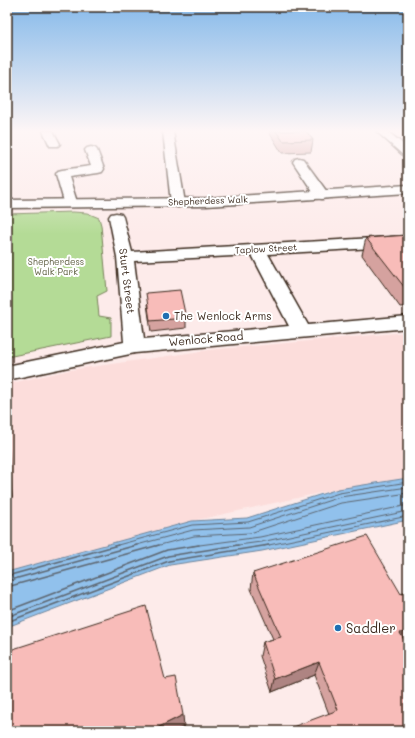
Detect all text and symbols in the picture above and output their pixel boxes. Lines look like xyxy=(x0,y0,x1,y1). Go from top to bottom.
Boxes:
street label: Shepherdess Walk xyxy=(168,194,248,207)
street label: Taplow Street xyxy=(235,241,297,256)
street label: Sturt Street xyxy=(116,247,139,315)
park label: Shepherdess Walk Park xyxy=(28,256,84,277)
place label: The Wenlock Arms xyxy=(174,308,272,323)
marker: The Wenlock Arms xyxy=(161,311,171,321)
street label: Wenlock Road xyxy=(168,328,244,349)
place label: Saddler xyxy=(346,619,396,636)
marker: Saddler xyxy=(333,623,343,633)

